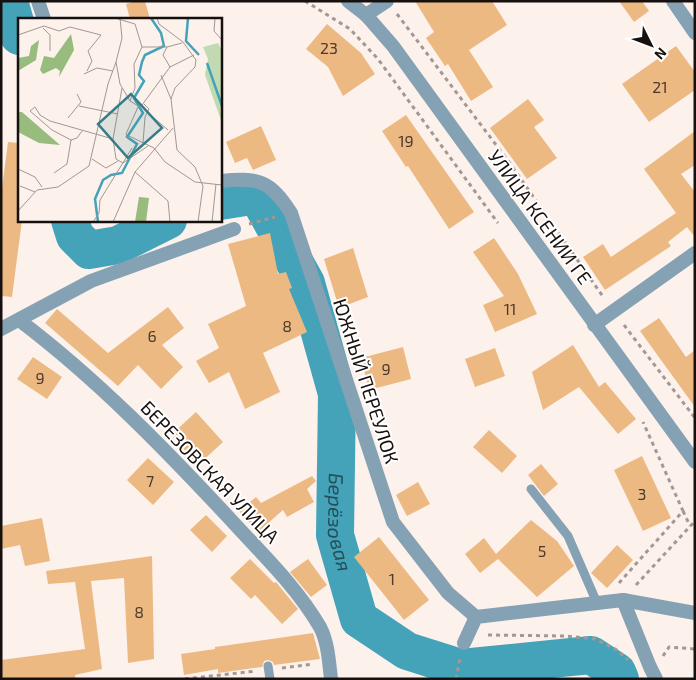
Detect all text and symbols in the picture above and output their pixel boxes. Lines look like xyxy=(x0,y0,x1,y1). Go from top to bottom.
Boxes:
inset map xyxy=(18,18,221,221)
north arrow xyxy=(626,20,676,70)
house number: 23 xyxy=(320,38,338,57)
text: N xyxy=(651,45,671,63)
house number: 21 xyxy=(652,77,668,96)
house number: 19 xyxy=(398,131,414,150)
street label: УЛИЦА КСЕНИИ ГЕ xyxy=(484,145,597,289)
street label: ЮЖНЫЙ ПЕРЕУЛОК xyxy=(329,295,404,466)
house number: 11 xyxy=(504,299,516,318)
house number: 8 xyxy=(282,316,292,335)
house number: 6 xyxy=(147,326,157,345)
house number: 9 xyxy=(381,359,391,378)
house number: 9 xyxy=(35,368,45,387)
street label: БЕРЕЗОВСКАЯ УЛИЦА xyxy=(136,396,284,548)
house number: 7 xyxy=(146,471,154,490)
water label: Берёзовая xyxy=(324,473,358,574)
house number: 3 xyxy=(638,484,646,503)
house number: 5 xyxy=(538,541,546,560)
house number: 1 xyxy=(389,569,395,588)
house number: 8 xyxy=(134,602,144,621)

